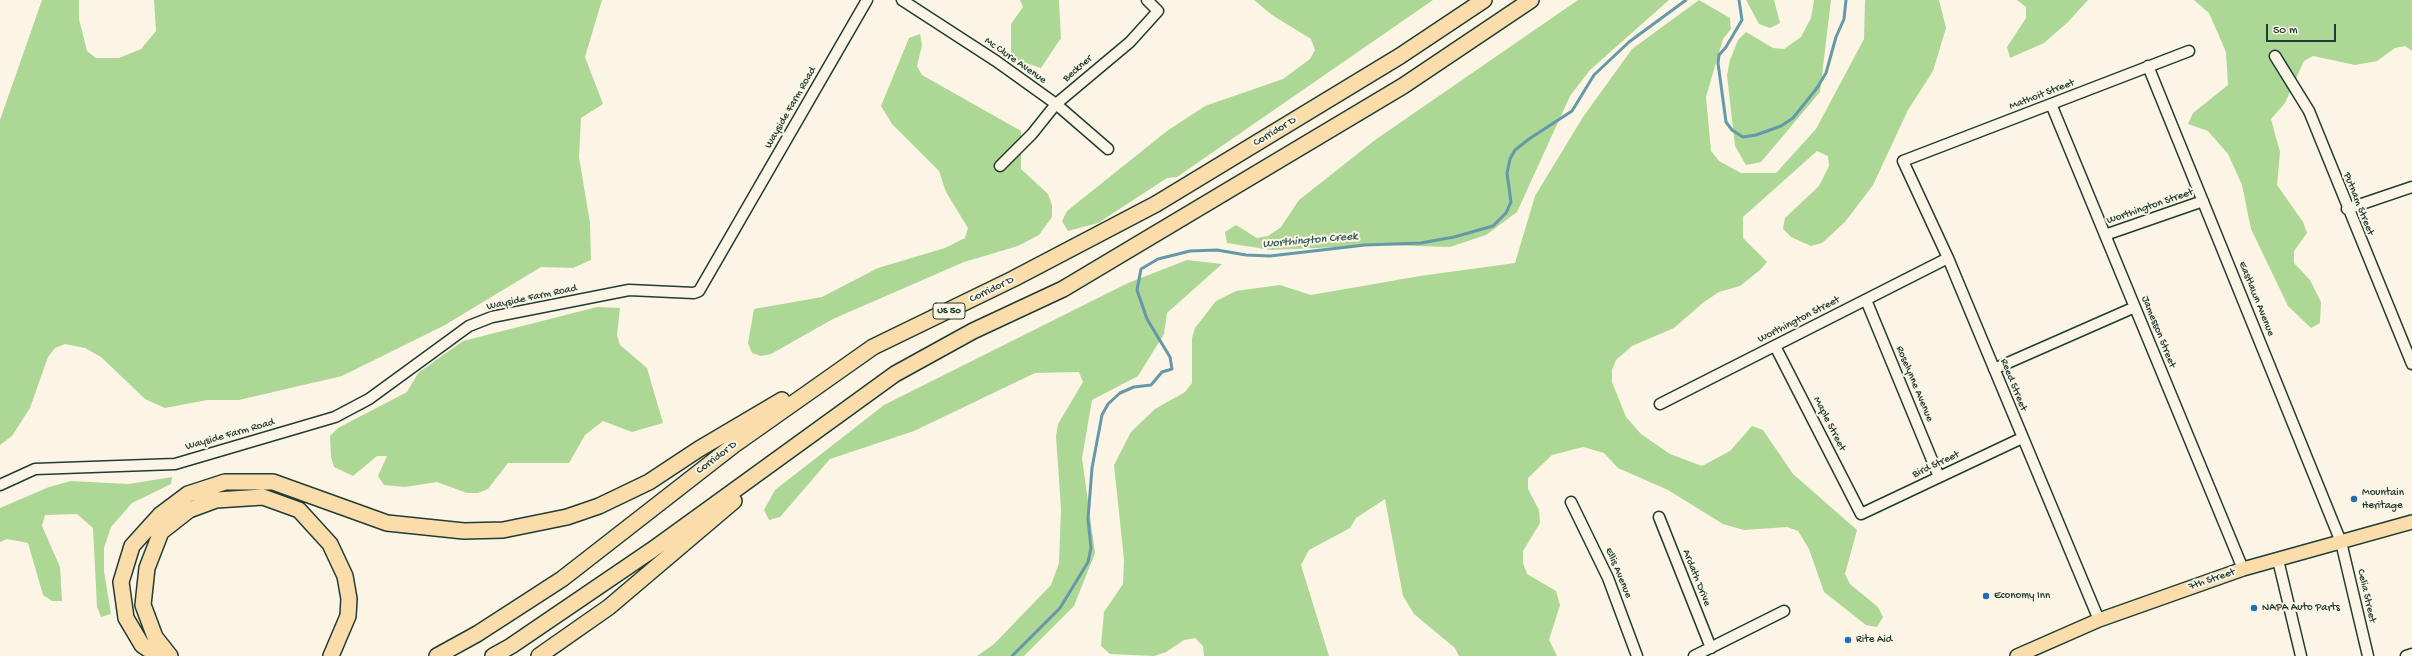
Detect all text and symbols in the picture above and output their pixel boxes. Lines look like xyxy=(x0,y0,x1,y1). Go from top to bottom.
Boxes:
scale bar xyxy=(2268,16,2338,42)
text: 50 m xyxy=(2273,24,2298,38)
street label: Mc Clure Avenue xyxy=(981,35,1049,87)
street label: Beckner xyxy=(1061,53,1095,85)
street label: Wayside Farm Road xyxy=(762,65,820,151)
street label: Mathoit Street xyxy=(2008,77,2076,113)
street label: Corridor D xyxy=(1251,114,1299,150)
street label: Putnam Street xyxy=(2339,171,2377,237)
street label: Worthington Street xyxy=(2105,186,2195,228)
water label: Worthington Creek xyxy=(1262,230,1358,252)
street label: Eastlawn Avenue xyxy=(2235,260,2277,338)
street label: Corridor D xyxy=(968,274,1016,306)
street label: Wayside Farm Road xyxy=(486,282,578,314)
street label: Worthington Street xyxy=(1756,294,1842,346)
street label: Jamesson Street xyxy=(2138,294,2178,370)
road number: US 50 xyxy=(933,303,965,319)
street label: Roselynne Avenue xyxy=(1892,344,1936,424)
street label: Reed Street xyxy=(1996,357,2030,413)
street label: Maple Street xyxy=(1810,395,1848,453)
street label: Wayside Farm Road xyxy=(184,416,276,454)
street label: Corridor D xyxy=(694,438,740,478)
street label: Bird Street xyxy=(1910,448,1962,482)
place label: Mountain Heritage xyxy=(2362,486,2404,512)
marker: Mountain Heritage xyxy=(2349,494,2359,504)
street label: Ellis Avenue xyxy=(1601,546,1635,600)
street label: Ardath Drive xyxy=(1679,548,1713,608)
street label: 7th Street xyxy=(2187,566,2237,594)
street label: Celia Street xyxy=(2353,568,2379,624)
place label: Economy Inn xyxy=(1994,589,2050,603)
marker: Economy Inn xyxy=(1981,591,1991,601)
place label: NAPA Auto Parts xyxy=(2262,601,2340,615)
marker: NAPA Auto Parts xyxy=(2249,603,2259,613)
place label: Rite Aid xyxy=(1856,633,1892,647)
marker: Rite Aid xyxy=(1843,635,1853,645)

